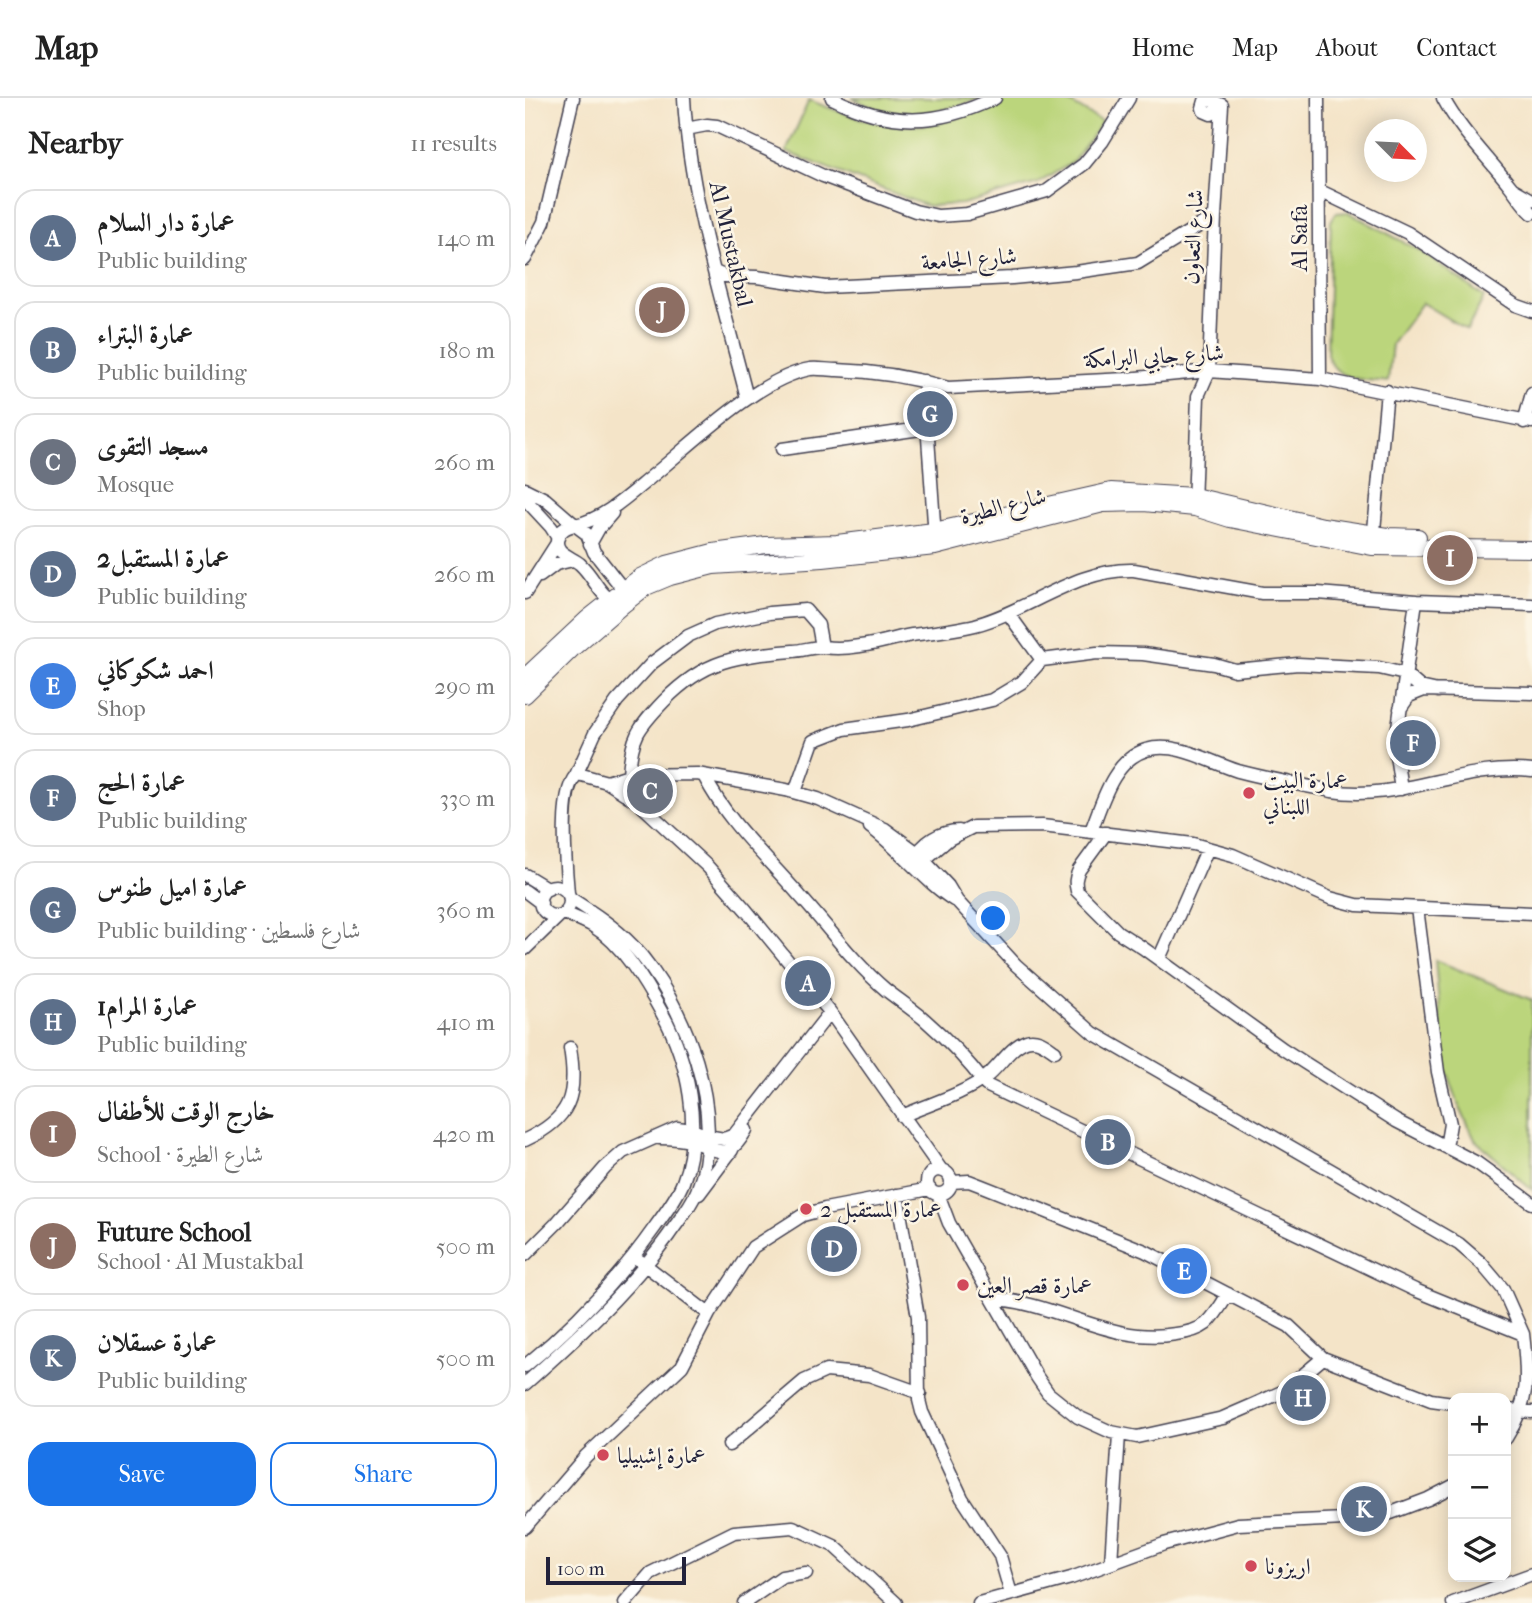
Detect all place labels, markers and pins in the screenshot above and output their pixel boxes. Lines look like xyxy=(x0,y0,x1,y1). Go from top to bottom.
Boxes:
pin: J xyxy=(639,284,685,336)
pin: G xyxy=(907,388,953,440)
pin: I xyxy=(1427,532,1473,584)
pin: F xyxy=(1390,717,1436,769)
pin: C xyxy=(627,765,673,817)
place label: عمارة البيت اللبناني xyxy=(1263,767,1348,825)
marker: عمارة البيت اللبناني xyxy=(1241,785,1257,801)
pin: A xyxy=(785,957,831,1009)
pin: B xyxy=(1085,1116,1131,1168)
place label: عمارة المستقبل 2 xyxy=(820,1196,942,1226)
marker: عمارة المستقبل 2 xyxy=(798,1201,814,1217)
pin: D xyxy=(811,1223,857,1275)
pin: E xyxy=(1161,1245,1207,1297)
place label: عمارة قصر العين xyxy=(977,1272,1092,1301)
marker: عمارة قصر العين xyxy=(955,1277,971,1293)
pin: H xyxy=(1280,1372,1326,1424)
place label: عمارة إشبيليا xyxy=(617,1442,706,1470)
marker: عمارة إشبيليا xyxy=(595,1447,611,1463)
pin: K xyxy=(1341,1483,1387,1535)
place label: اريزونا xyxy=(1265,1553,1311,1580)
marker: اريزونا xyxy=(1243,1558,1259,1574)

